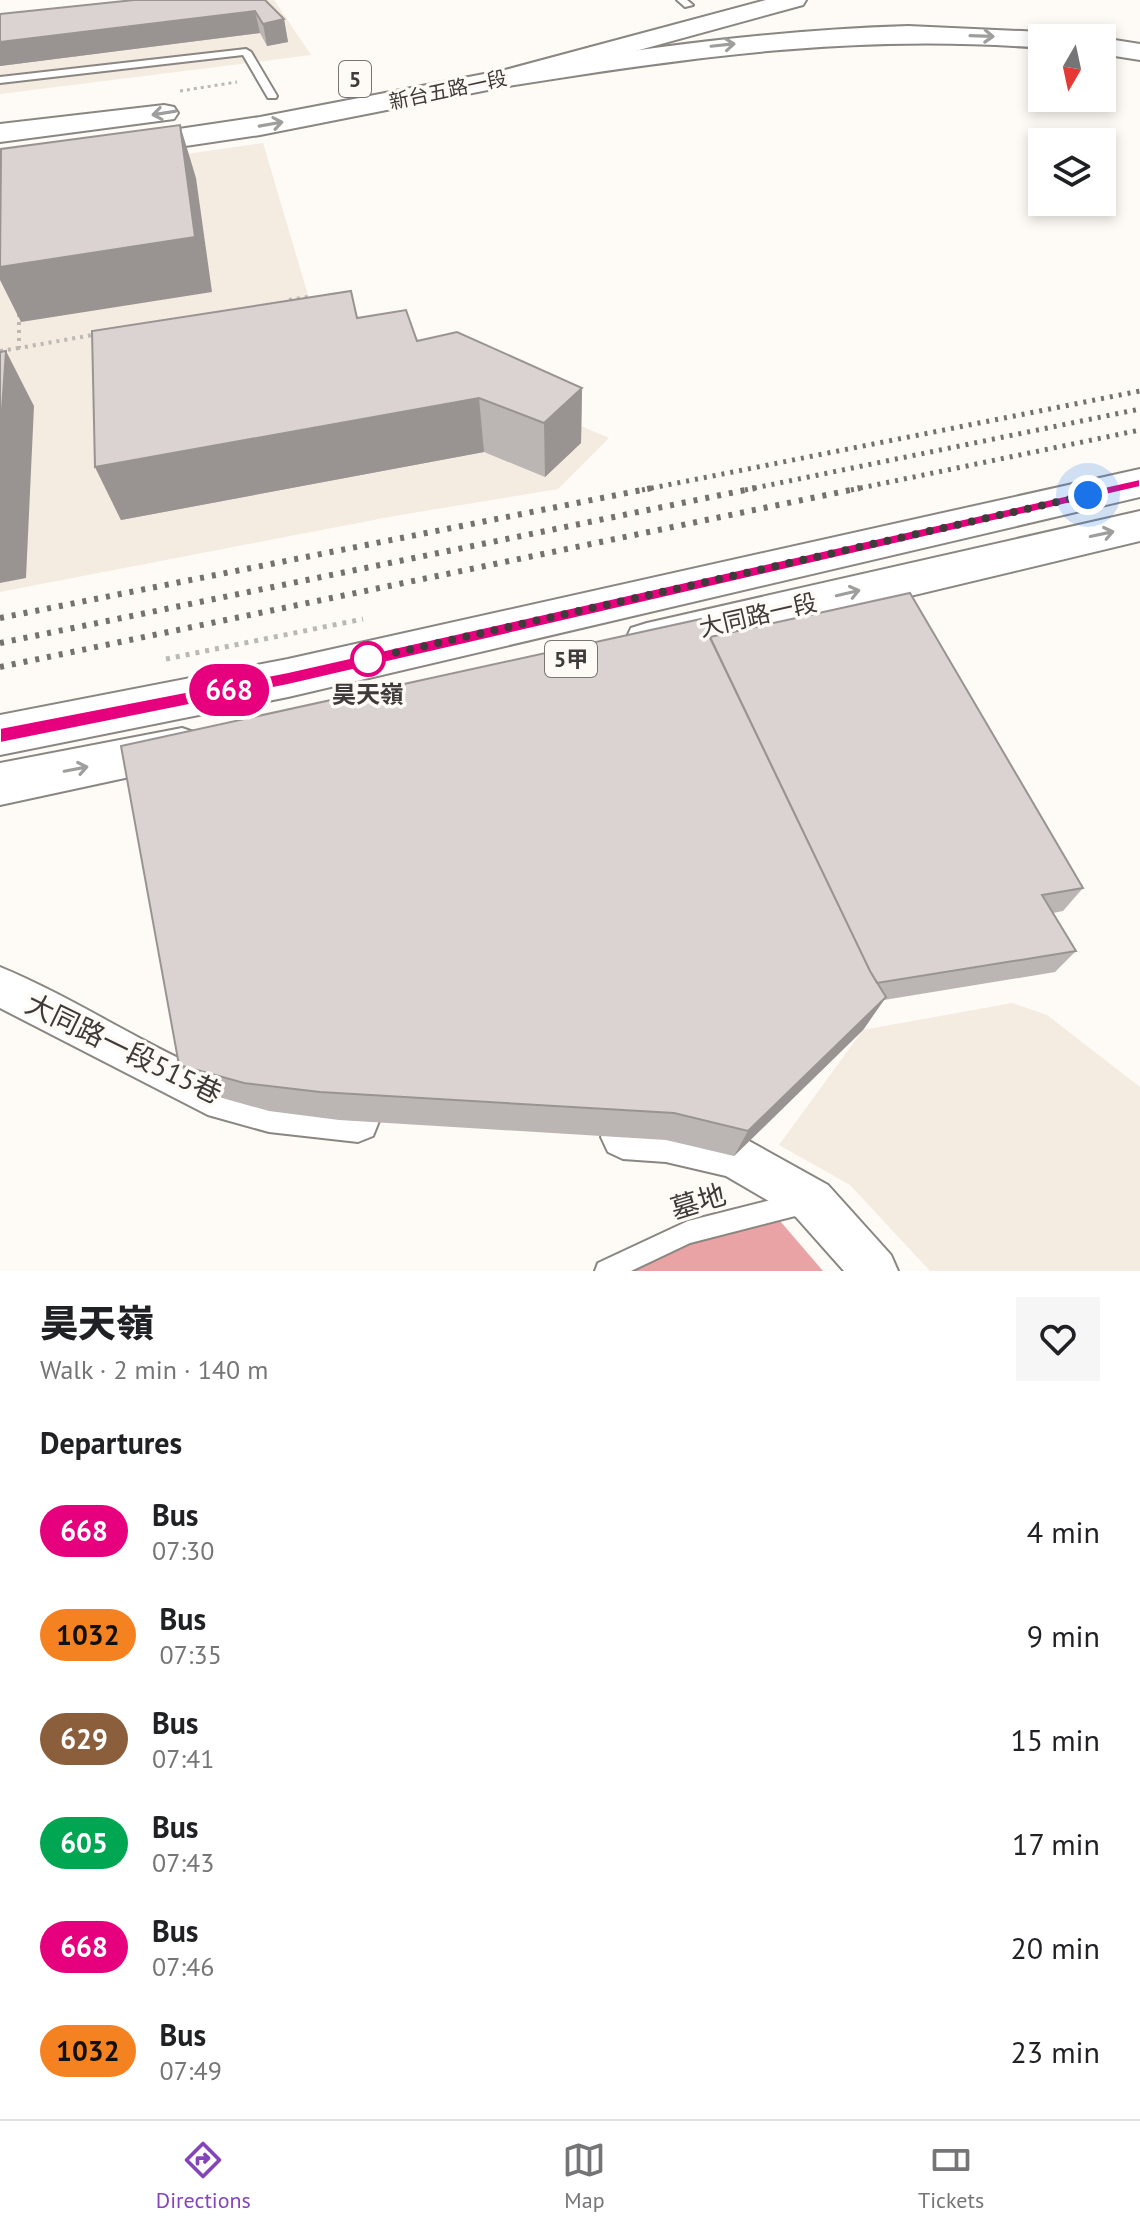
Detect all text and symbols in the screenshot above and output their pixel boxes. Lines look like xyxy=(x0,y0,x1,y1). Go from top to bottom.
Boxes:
north arrow xyxy=(1028,24,1116,112)
map controls xyxy=(1028,24,1116,216)
one-way arrow xyxy=(968,29,995,44)
one-way arrow xyxy=(709,37,736,52)
road number: 5 xyxy=(339,61,371,97)
street label: 新台五路一段 xyxy=(387,65,509,115)
one-way arrow xyxy=(152,106,177,121)
one-way arrow xyxy=(258,115,283,130)
button: layers xyxy=(1028,128,1116,216)
your location xyxy=(1068,475,1108,515)
one-way arrow xyxy=(1088,526,1114,541)
one-way arrow xyxy=(835,584,861,599)
street label: 大同路一段 xyxy=(696,586,820,644)
road number: 5甲 xyxy=(545,641,597,677)
marker: 昊天嶺 xyxy=(351,642,385,676)
line badge: 668 xyxy=(183,664,275,716)
text: 668 xyxy=(205,671,253,708)
place label: 昊天嶺 xyxy=(332,679,404,710)
one-way arrow xyxy=(63,761,89,776)
street label: 大同路一段515巷 xyxy=(20,985,228,1111)
street label: 墓地 xyxy=(666,1175,730,1227)
button: heart xyxy=(1016,1297,1100,1381)
text: 昊天嶺 xyxy=(40,1298,154,1347)
text: Walk · 2 min · 140 m xyxy=(40,1353,268,1386)
text: Departures xyxy=(40,1423,182,1462)
text: Bus xyxy=(152,1495,199,1534)
text: 668 xyxy=(60,1512,108,1549)
text: 4 min xyxy=(1027,1512,1100,1551)
text: 07:30 xyxy=(152,1534,214,1567)
text: Bus xyxy=(160,1599,206,1638)
text: 1032 xyxy=(56,1616,120,1653)
text: 9 min xyxy=(1027,1616,1100,1655)
text: 07:35 xyxy=(160,1638,222,1671)
text: Bus xyxy=(152,1703,199,1742)
text: 629 xyxy=(60,1720,108,1757)
text: 15 min xyxy=(1010,1720,1100,1759)
text: 07:41 xyxy=(152,1742,214,1775)
text: Bus xyxy=(152,1807,199,1846)
text: 605 xyxy=(60,1824,108,1861)
text: 17 min xyxy=(1012,1824,1100,1863)
text: 07:43 xyxy=(152,1846,214,1879)
text: Bus xyxy=(152,1911,199,1950)
text: 668 xyxy=(60,1928,108,1965)
text: 20 min xyxy=(1010,1928,1100,1967)
text: 07:46 xyxy=(152,1950,214,1983)
text: Bus xyxy=(160,2015,206,2054)
text: 1032 xyxy=(56,2032,120,2069)
text: 23 min xyxy=(1010,2032,1100,2071)
text: 07:49 xyxy=(160,2054,222,2087)
tab: Directions xyxy=(156,2138,251,2214)
tab: Map xyxy=(562,2138,606,2214)
tab: Tickets xyxy=(918,2138,984,2214)

